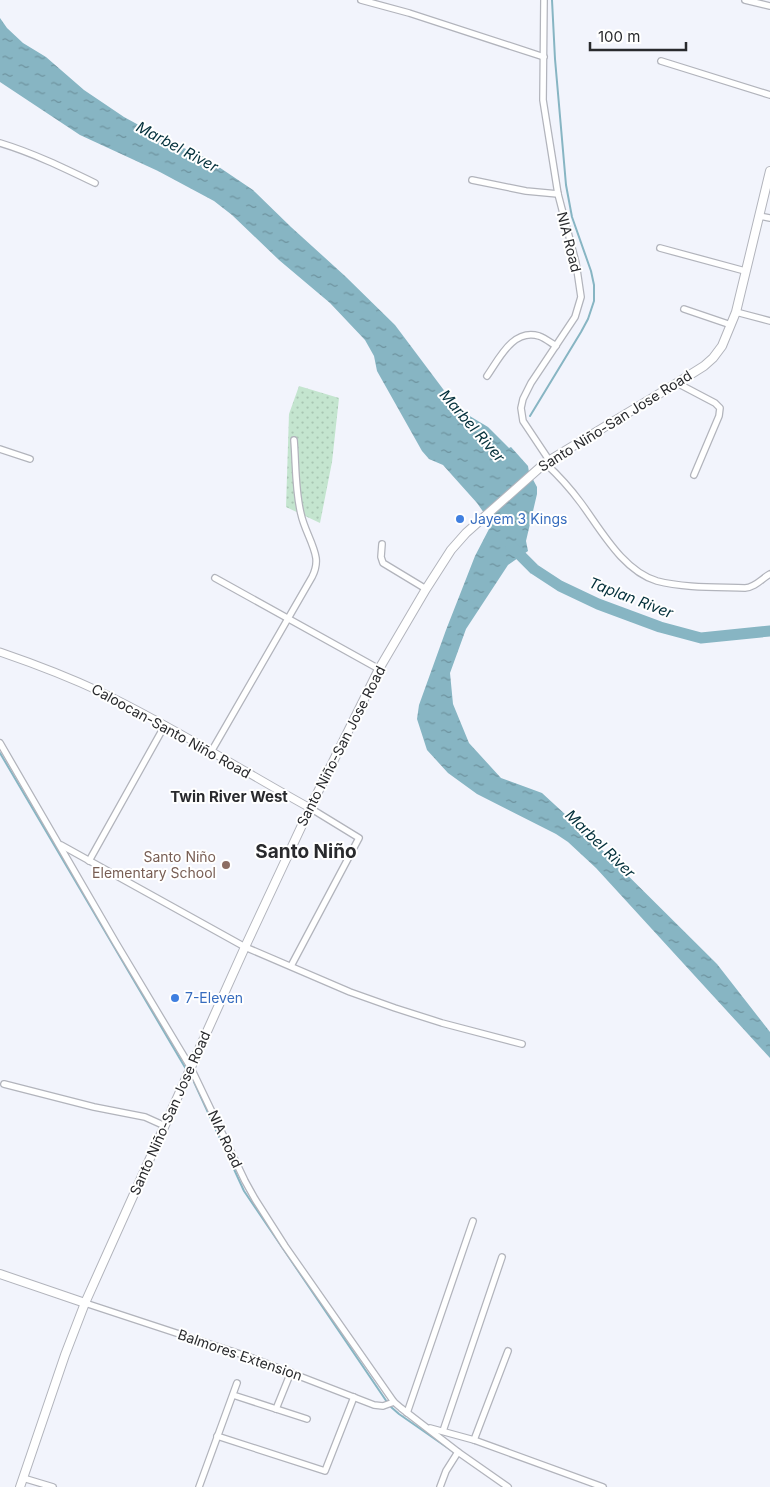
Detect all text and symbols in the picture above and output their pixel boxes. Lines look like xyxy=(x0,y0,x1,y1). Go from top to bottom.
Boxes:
scale bar xyxy=(590,20,686,52)
text: 100 m xyxy=(598,27,640,46)
water label: Marbel River xyxy=(133,117,222,176)
street label: NIA Road xyxy=(554,210,585,274)
street label: Santo Niño-San Jose Road xyxy=(535,366,695,475)
water label: Marbel River xyxy=(436,385,509,466)
place label: Jayem 3 Kings xyxy=(470,510,567,527)
marker: Jayem 3 Kings xyxy=(454,513,466,525)
water label: Taplan River xyxy=(586,573,676,622)
street label: Santo Niño-San Jose Road xyxy=(293,663,388,829)
street label: Caloocan-Santo Niño Road xyxy=(89,680,254,781)
district label: Twin River West xyxy=(170,787,288,806)
water label: Marbel River xyxy=(561,806,640,882)
district label: Santo Niño xyxy=(255,840,357,863)
place label: Santo Niño Elementary School xyxy=(92,848,216,881)
marker: Santo Niño Elementary School xyxy=(220,859,232,871)
place label: 7-Eleven xyxy=(185,989,243,1006)
marker: 7-Eleven xyxy=(169,992,181,1004)
street label: Santo Niño-San Jose Road xyxy=(126,1028,213,1197)
street label: NIA Road xyxy=(205,1107,246,1170)
street label: Balmores Extension xyxy=(176,1325,305,1384)

